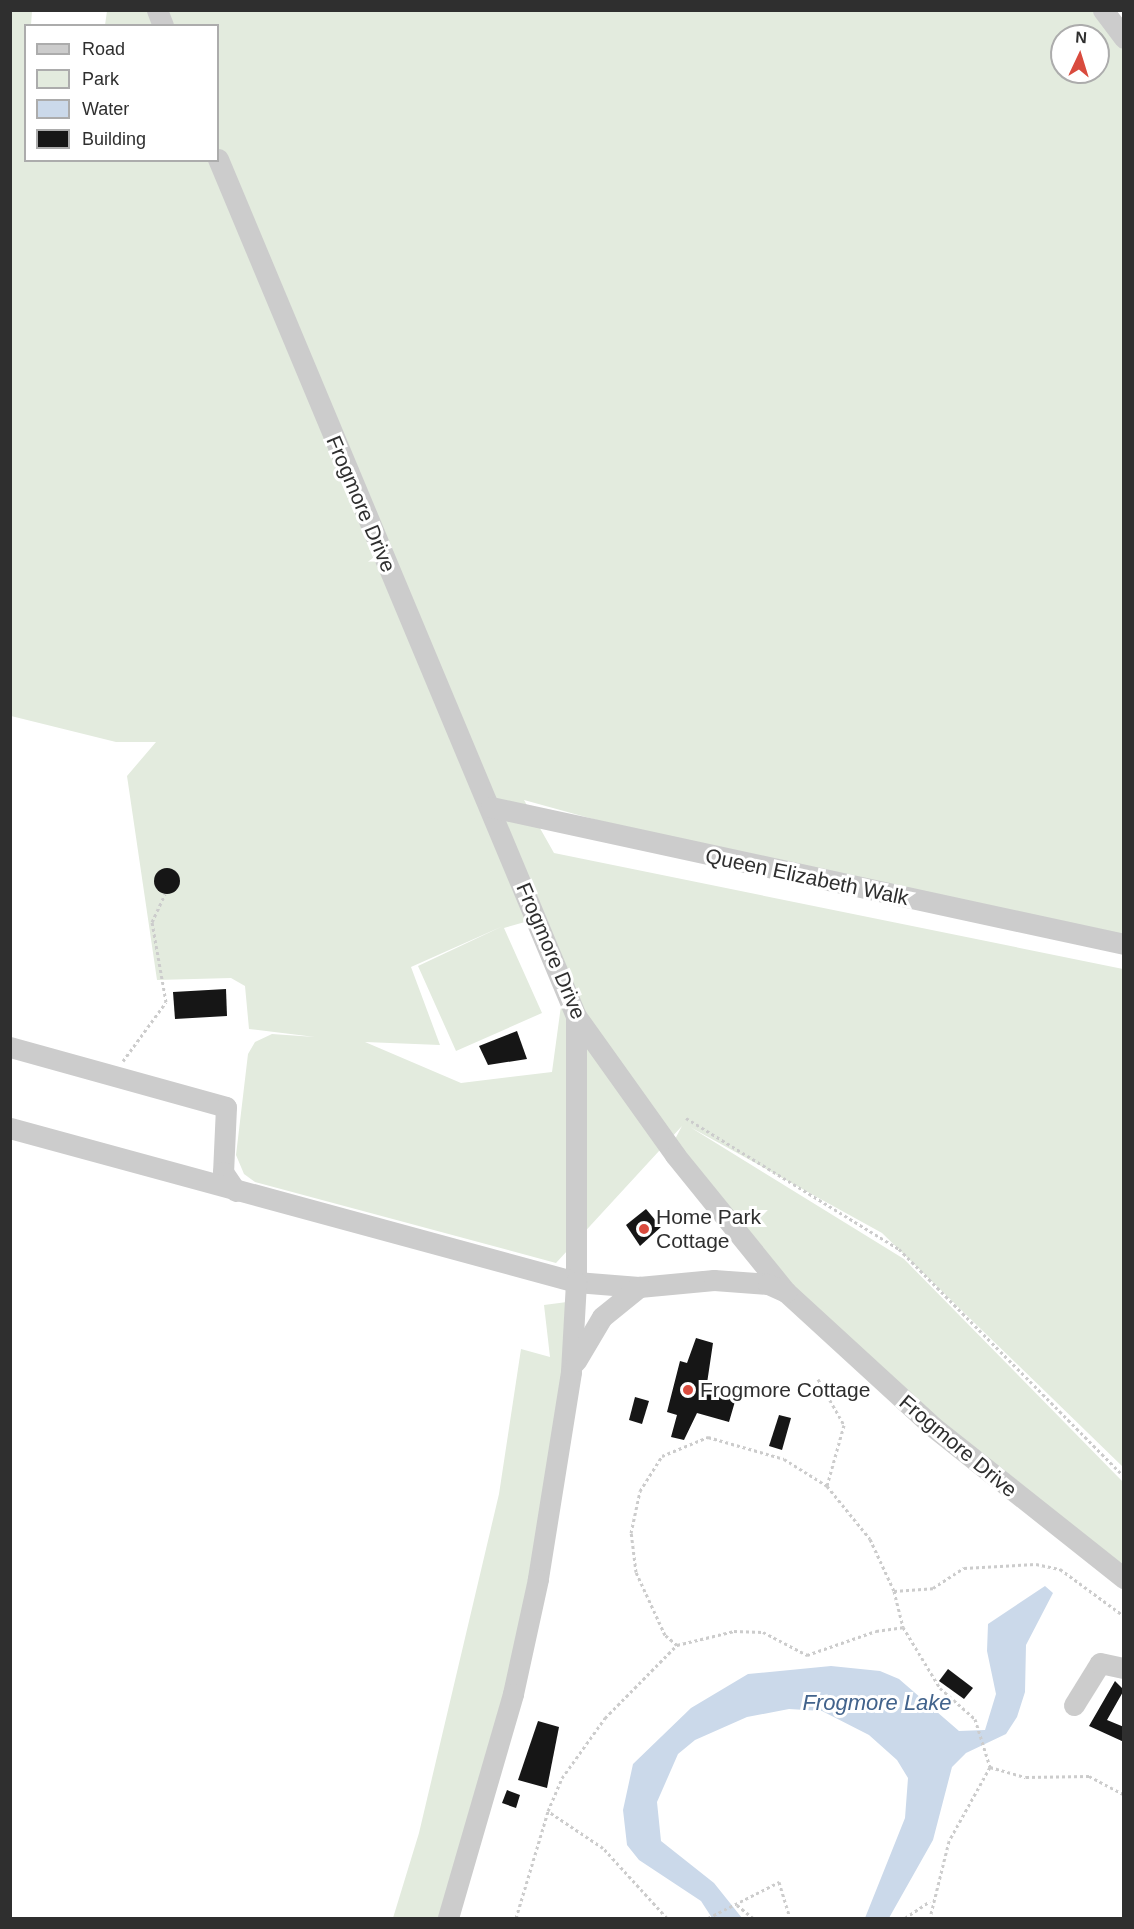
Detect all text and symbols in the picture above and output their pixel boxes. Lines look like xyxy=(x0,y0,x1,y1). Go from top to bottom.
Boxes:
legend xyxy=(24,24,219,162)
north arrow xyxy=(1050,24,1110,84)
text: N xyxy=(1075,29,1088,46)
text: Road xyxy=(82,39,125,59)
text: Park xyxy=(82,69,119,89)
text: Water xyxy=(82,99,129,119)
text: Building xyxy=(82,129,146,149)
street label: Frogmore Drive xyxy=(321,432,401,576)
street label: Queen Elizabeth Walk xyxy=(703,843,911,911)
street label: Frogmore Drive xyxy=(511,879,591,1023)
place label: Home Park Cottage xyxy=(656,1204,761,1254)
marker: Home Park Cottage xyxy=(637,1222,651,1236)
place label: Frogmore Cottage xyxy=(700,1377,870,1403)
marker: Frogmore Cottage xyxy=(681,1383,695,1397)
street label: Frogmore Drive xyxy=(894,1389,1022,1503)
water label: Frogmore Lake xyxy=(802,1690,952,1716)

